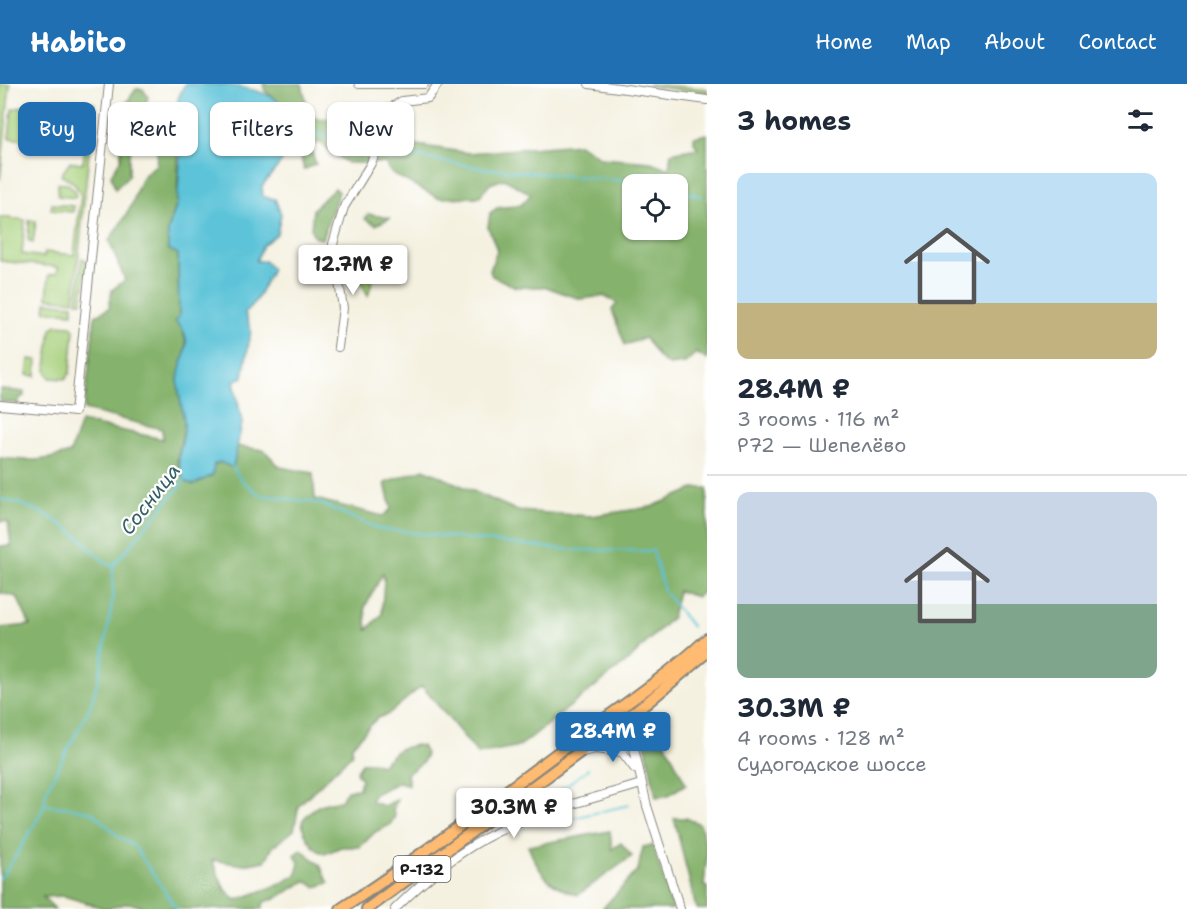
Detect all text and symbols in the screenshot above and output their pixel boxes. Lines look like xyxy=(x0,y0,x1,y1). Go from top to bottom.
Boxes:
text: Habito xyxy=(30,23,126,61)
text: Home xyxy=(815,28,873,56)
text: Map xyxy=(906,28,951,56)
text: About xyxy=(984,28,1045,56)
text: Contact xyxy=(1078,28,1157,56)
chip: Buy xyxy=(18,102,96,156)
chip: Rent xyxy=(108,102,198,156)
chip: Filters xyxy=(210,102,315,156)
chip: New xyxy=(327,102,414,156)
text: 3 homes xyxy=(737,103,851,138)
icon: filters xyxy=(1124,104,1157,137)
map controls xyxy=(622,174,688,240)
button: locate xyxy=(622,174,688,240)
icon: home xyxy=(893,212,1001,320)
pin: 12.7M ₽ xyxy=(298,245,408,296)
text: 12.7M ₽ xyxy=(312,251,394,277)
text: 28.4M ₽ xyxy=(737,371,850,406)
text: 3 rooms · 116 m² xyxy=(737,406,899,432)
text: Р72 — Шепелёво xyxy=(737,432,906,458)
water label: Сосница xyxy=(114,458,186,540)
icon: home xyxy=(893,531,1001,639)
text: 30.3M ₽ xyxy=(737,690,851,725)
pin: 28.4M ₽ xyxy=(558,712,668,763)
text: 28.4M ₽ xyxy=(569,718,657,744)
text: 4 rooms · 128 m² xyxy=(737,725,905,751)
text: Судогодское шоссе xyxy=(737,751,927,777)
pin: 30.3M ₽ xyxy=(459,788,569,839)
text: 30.3M ₽ xyxy=(470,794,558,820)
road number: Р-132 xyxy=(394,856,450,882)

